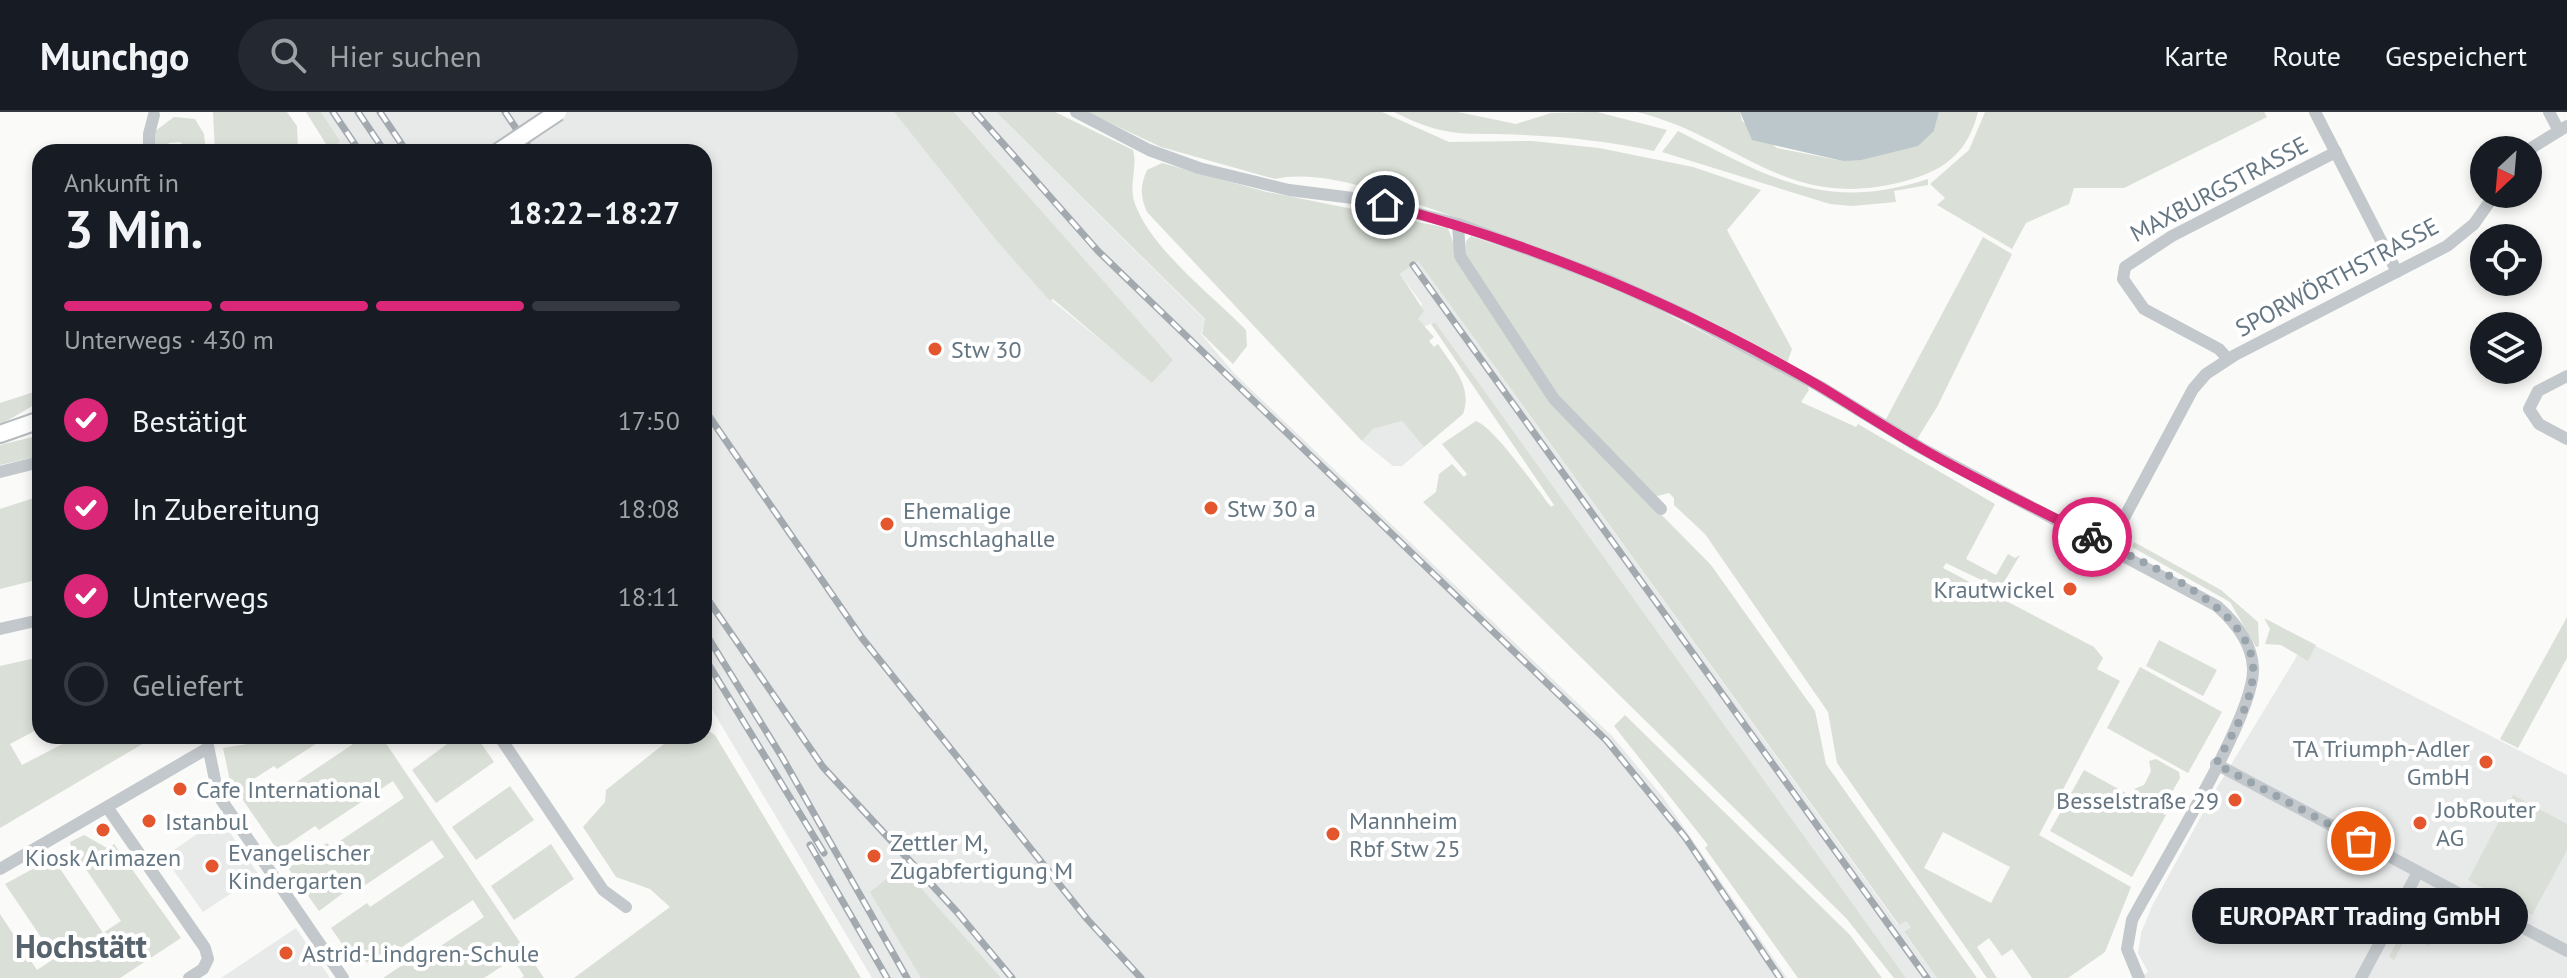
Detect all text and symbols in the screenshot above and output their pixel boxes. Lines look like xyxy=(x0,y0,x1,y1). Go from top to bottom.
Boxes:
search box xyxy=(238,19,798,91)
text: Munchgo xyxy=(40,31,190,80)
icon: search xyxy=(266,33,310,77)
text: Hier suchen xyxy=(330,36,482,75)
text: Karte xyxy=(2164,37,2228,74)
text: Route xyxy=(2272,37,2341,74)
text: Gespeichert xyxy=(2385,37,2527,74)
street label: MAXBURGSTRASSE xyxy=(2125,129,2313,249)
north arrow xyxy=(2470,136,2542,208)
map controls xyxy=(2470,136,2542,384)
text: Ankunft in xyxy=(64,166,179,199)
pin xyxy=(1351,171,1419,239)
icon: home xyxy=(1363,183,1407,227)
text: 18:22–18:27 xyxy=(508,193,680,232)
text: 3 Min. xyxy=(64,195,203,262)
street label: SPORWÖRTHSTRASSE xyxy=(2230,210,2444,344)
button: locate xyxy=(2470,224,2542,296)
button: layers xyxy=(2470,312,2542,384)
text: Unterwegs · 430 m xyxy=(64,323,274,356)
place label: Stw 30 xyxy=(951,334,1022,365)
marker: Stw 30 xyxy=(926,340,944,358)
icon: check xyxy=(64,398,108,442)
text: Bestätigt xyxy=(132,401,247,440)
text: 17:50 xyxy=(618,404,680,437)
icon: check xyxy=(64,486,108,530)
text: In Zubereitung xyxy=(132,489,320,528)
text: 18:08 xyxy=(618,492,680,525)
place label: Stw 30 a xyxy=(1227,493,1316,524)
place label: Ehemalige Umschlaghalle xyxy=(903,495,1055,554)
courier xyxy=(2052,497,2132,577)
marker: Stw 30 a xyxy=(1202,499,1220,517)
marker: Ehemalige Umschlaghalle xyxy=(878,515,896,533)
icon: bike xyxy=(2070,515,2114,559)
icon: check xyxy=(64,574,108,618)
place label: Krautwickel xyxy=(1934,574,2054,605)
text: Unterwegs xyxy=(132,577,269,616)
text: 18:11 xyxy=(618,580,680,613)
marker: Krautwickel xyxy=(2061,580,2079,598)
text: Geliefert xyxy=(132,665,243,704)
place label: TA Triumph-Adler GmbH xyxy=(2293,733,2470,792)
marker: TA Triumph-Adler GmbH xyxy=(2477,753,2495,771)
place label: Cafe International xyxy=(196,774,380,805)
marker: Cafe International xyxy=(171,780,189,798)
place label: Besselstraße 29 xyxy=(2056,785,2219,816)
marker: Besselstraße 29 xyxy=(2226,791,2244,809)
place label: JobRouter AG xyxy=(2435,794,2536,853)
place label: Mannheim Rbf Stw 25 xyxy=(1349,805,1461,864)
place label: Istanbul xyxy=(165,806,248,837)
pin xyxy=(2327,807,2395,875)
marker: Istanbul xyxy=(140,812,158,830)
marker: JobRouter AG xyxy=(2411,814,2429,832)
icon: bag xyxy=(2339,819,2383,863)
marker: Kiosk Arimazen xyxy=(94,821,112,839)
marker: Mannheim Rbf Stw 25 xyxy=(1324,825,1342,843)
place label: Zettler M, Zugabfertigung M xyxy=(890,827,1073,886)
place label: Evangelischer Kindergarten xyxy=(228,837,370,896)
place label: Kiosk Arimazen xyxy=(25,842,181,873)
marker: Zettler M, Zugabfertigung M xyxy=(865,847,883,865)
marker: Evangelischer Kindergarten xyxy=(203,857,221,875)
callout: EUROPART Trading GmbH xyxy=(2193,889,2529,945)
text: EUROPART Trading GmbH xyxy=(2219,899,2501,932)
district label: Hochstätt xyxy=(15,925,148,967)
place label: Astrid-Lindgren-Schule xyxy=(302,938,539,969)
marker: Astrid-Lindgren-Schule xyxy=(277,944,295,962)

